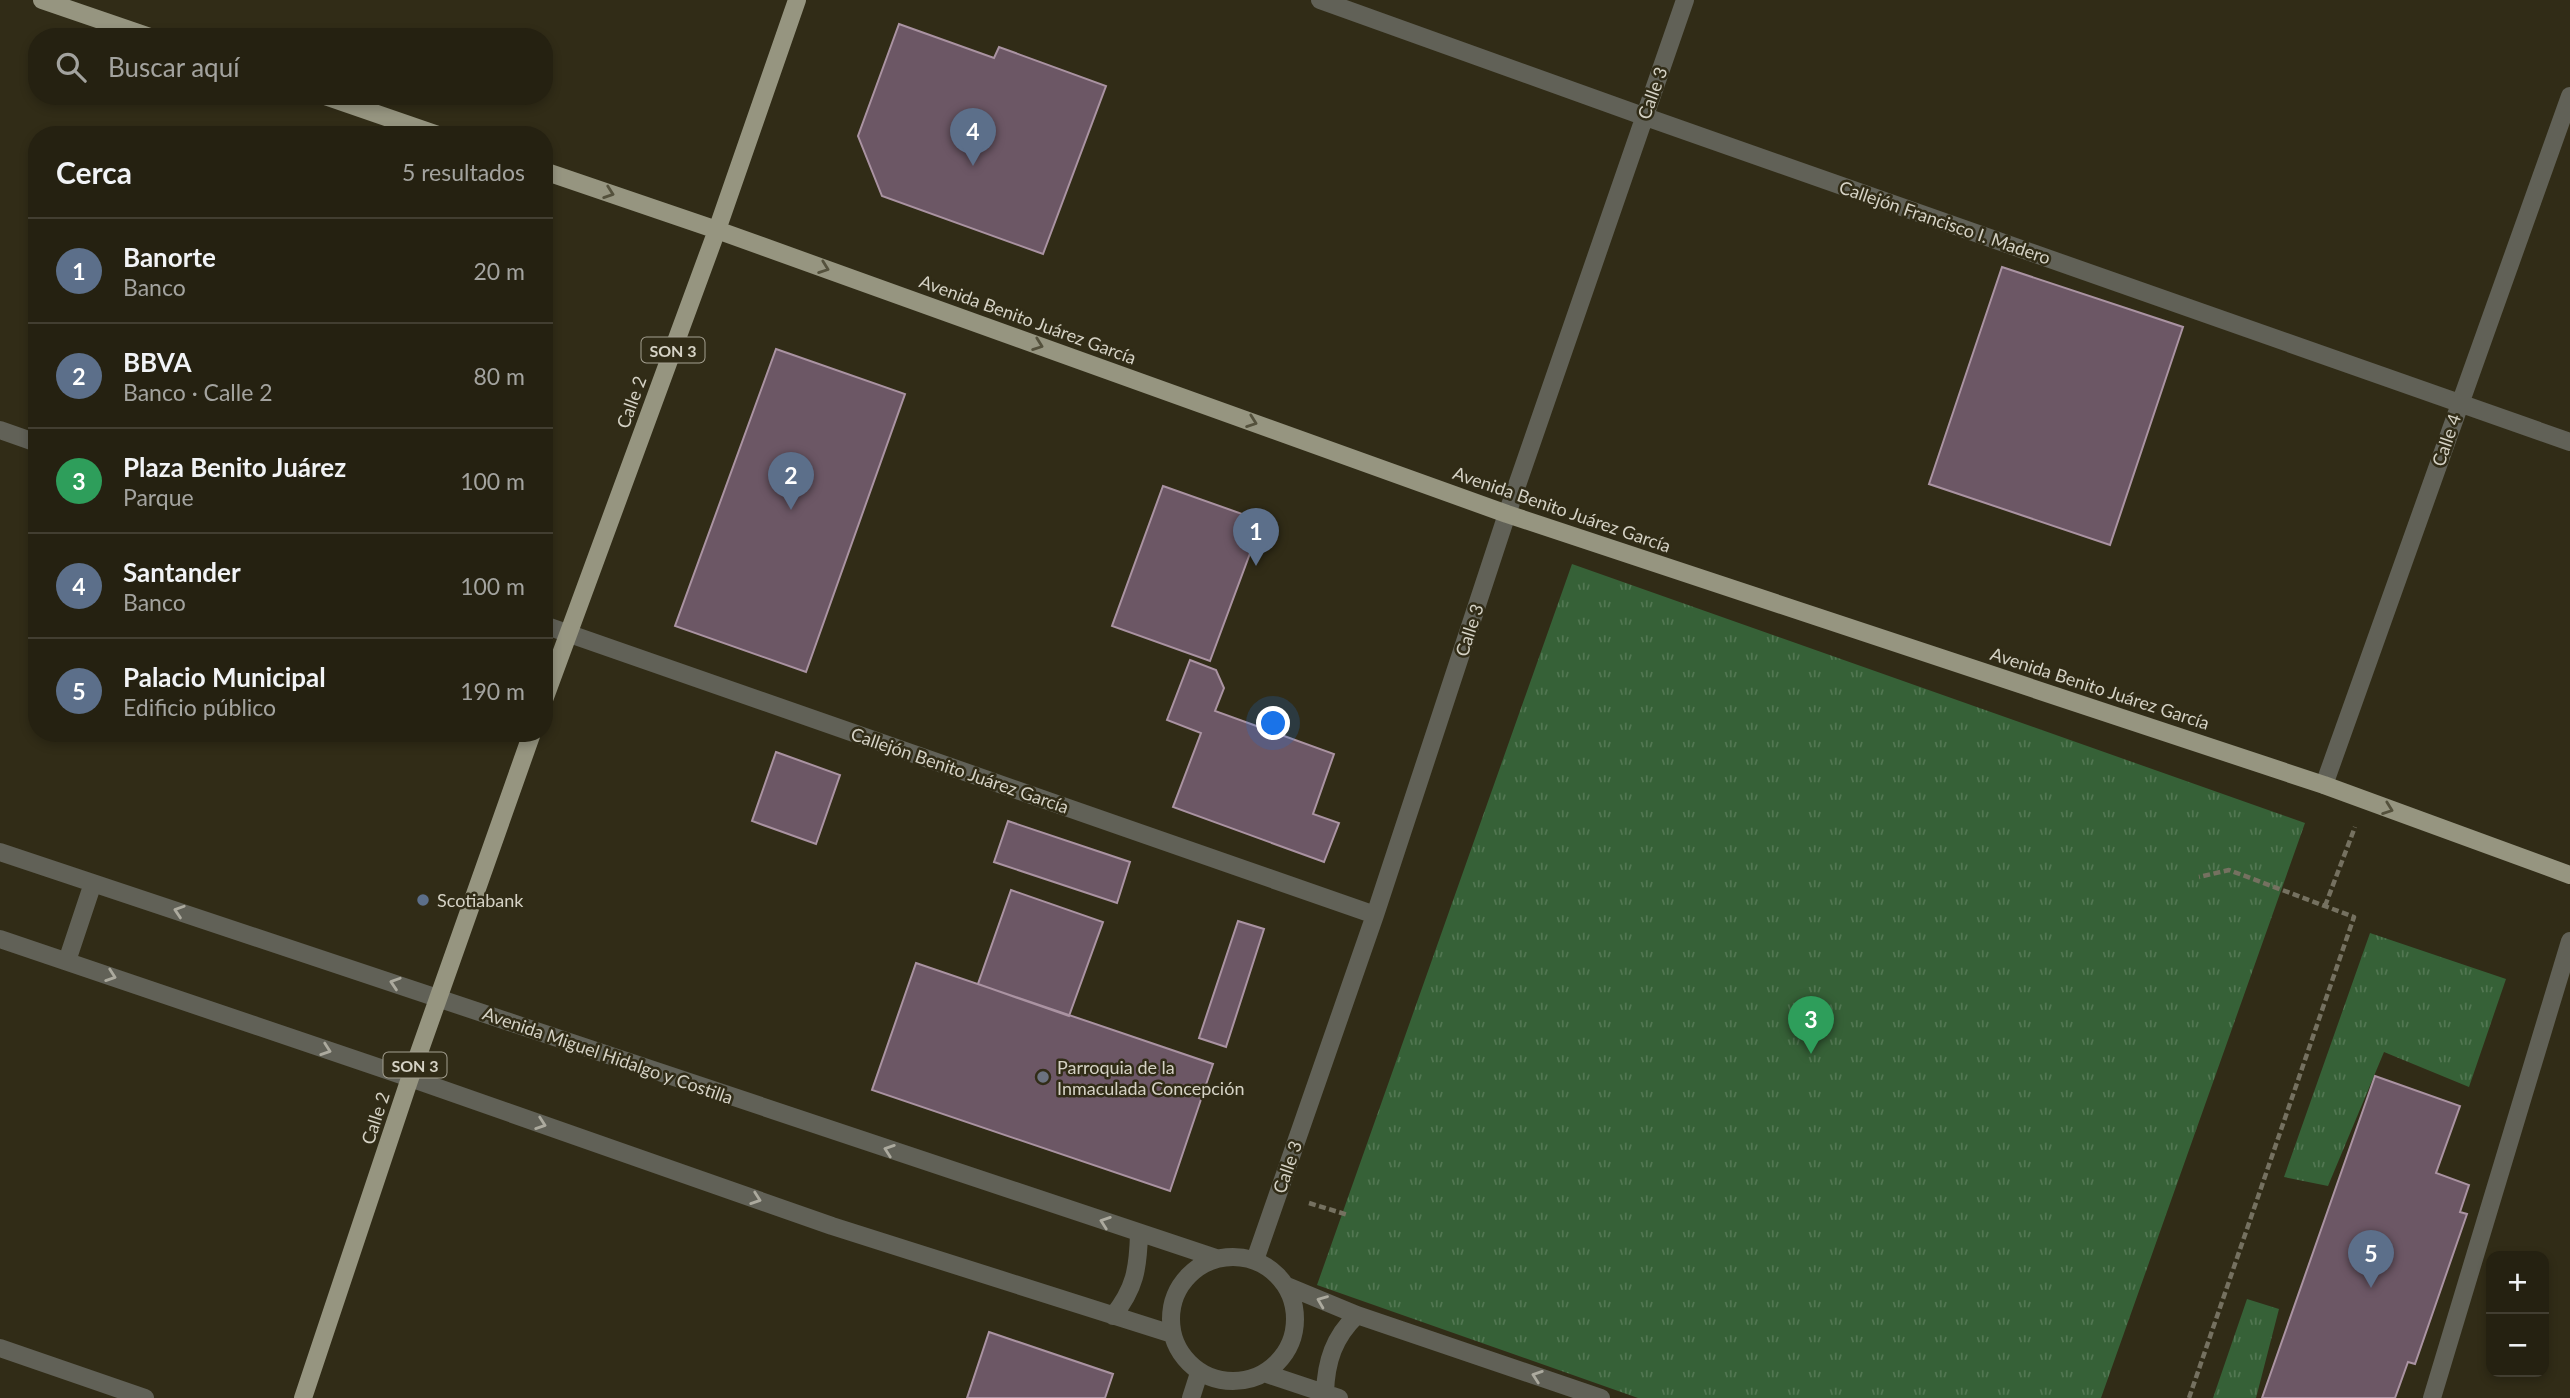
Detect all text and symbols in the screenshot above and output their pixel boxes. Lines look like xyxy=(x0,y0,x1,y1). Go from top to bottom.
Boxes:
search box xyxy=(28,28,553,105)
icon: search xyxy=(52,48,90,86)
text: Buscar aquí xyxy=(108,51,239,83)
street label: Calle 3 xyxy=(1632,64,1672,122)
pin: 4 xyxy=(950,108,996,166)
text: Cerca xyxy=(56,154,132,190)
text: 5 resultados xyxy=(402,158,525,186)
street label: Callejón Francisco I. Madero xyxy=(1836,175,2054,269)
one-way arrow xyxy=(602,185,614,199)
text: Banorte xyxy=(123,241,216,273)
text: 1 xyxy=(72,257,86,285)
text: 20 m xyxy=(474,257,525,285)
one-way arrow xyxy=(817,260,829,274)
street label: Avenida Benito Juárez García xyxy=(917,270,1139,368)
text: Banco xyxy=(123,273,186,301)
one-way arrow xyxy=(1031,337,1043,351)
road number: SON 3 xyxy=(642,338,704,362)
text: BBVA xyxy=(123,346,191,378)
text: 2 xyxy=(72,362,86,390)
text: 80 m xyxy=(474,362,525,390)
street label: Calle 2 xyxy=(611,373,651,431)
text: Banco · Calle 2 xyxy=(123,378,273,406)
street label: Calle 4 xyxy=(2427,411,2465,469)
one-way arrow xyxy=(1245,414,1257,428)
text: Plaza Benito Juárez xyxy=(123,451,346,483)
pin: 2 xyxy=(768,452,814,510)
street label: Avenida Benito Juárez García xyxy=(1450,461,1674,557)
text: 3 xyxy=(72,467,86,495)
text: 100 m xyxy=(460,467,525,495)
text: Parque xyxy=(123,483,194,511)
pin: 1 xyxy=(1233,508,1279,566)
text: Santander xyxy=(123,556,241,588)
text: 4 xyxy=(72,572,86,600)
text: 100 m xyxy=(460,572,525,600)
text: Banco xyxy=(123,588,186,616)
street label: Calle 3 xyxy=(1450,601,1488,659)
street label: Avenida Benito Juárez García xyxy=(1988,642,2212,734)
text: Palacio Municipal xyxy=(123,661,326,693)
text: 5 xyxy=(72,677,86,705)
text: 190 m xyxy=(460,677,525,705)
text: Edificio público xyxy=(123,693,276,721)
your location xyxy=(1256,706,1290,740)
street label: Callejón Benito Juárez García xyxy=(848,722,1072,818)
one-way arrow xyxy=(2382,800,2394,814)
place label: Scotiabank xyxy=(437,889,524,911)
marker: Scotiabank xyxy=(415,892,431,908)
one-way arrow xyxy=(173,905,186,919)
one-way arrow xyxy=(104,968,117,982)
one-way arrow xyxy=(389,977,401,991)
pin: 3 xyxy=(1788,996,1834,1054)
street label: Avenida Miguel Hidalgo y Costilla xyxy=(480,1002,736,1108)
one-way arrow xyxy=(320,1042,332,1056)
road number: SON 3 xyxy=(384,1052,446,1078)
place label: Parroquia de la Inmaculada Concepción xyxy=(1057,1056,1244,1099)
marker: Parroquia de la Inmaculada Concepción xyxy=(1035,1069,1051,1085)
street label: Calle 2 xyxy=(356,1089,394,1147)
one-way arrow xyxy=(535,1116,547,1130)
street label: Calle 3 xyxy=(1268,1138,1306,1196)
one-way arrow xyxy=(883,1143,895,1158)
one-way arrow xyxy=(749,1191,761,1205)
one-way arrow xyxy=(1099,1216,1111,1230)
pin: 5 xyxy=(2348,1230,2394,1288)
map controls xyxy=(2486,1251,2549,1377)
button: + xyxy=(2486,1251,2549,1314)
one-way arrow xyxy=(1317,1295,1329,1309)
button: − xyxy=(2486,1314,2549,1377)
one-way arrow xyxy=(1531,1370,1543,1384)

